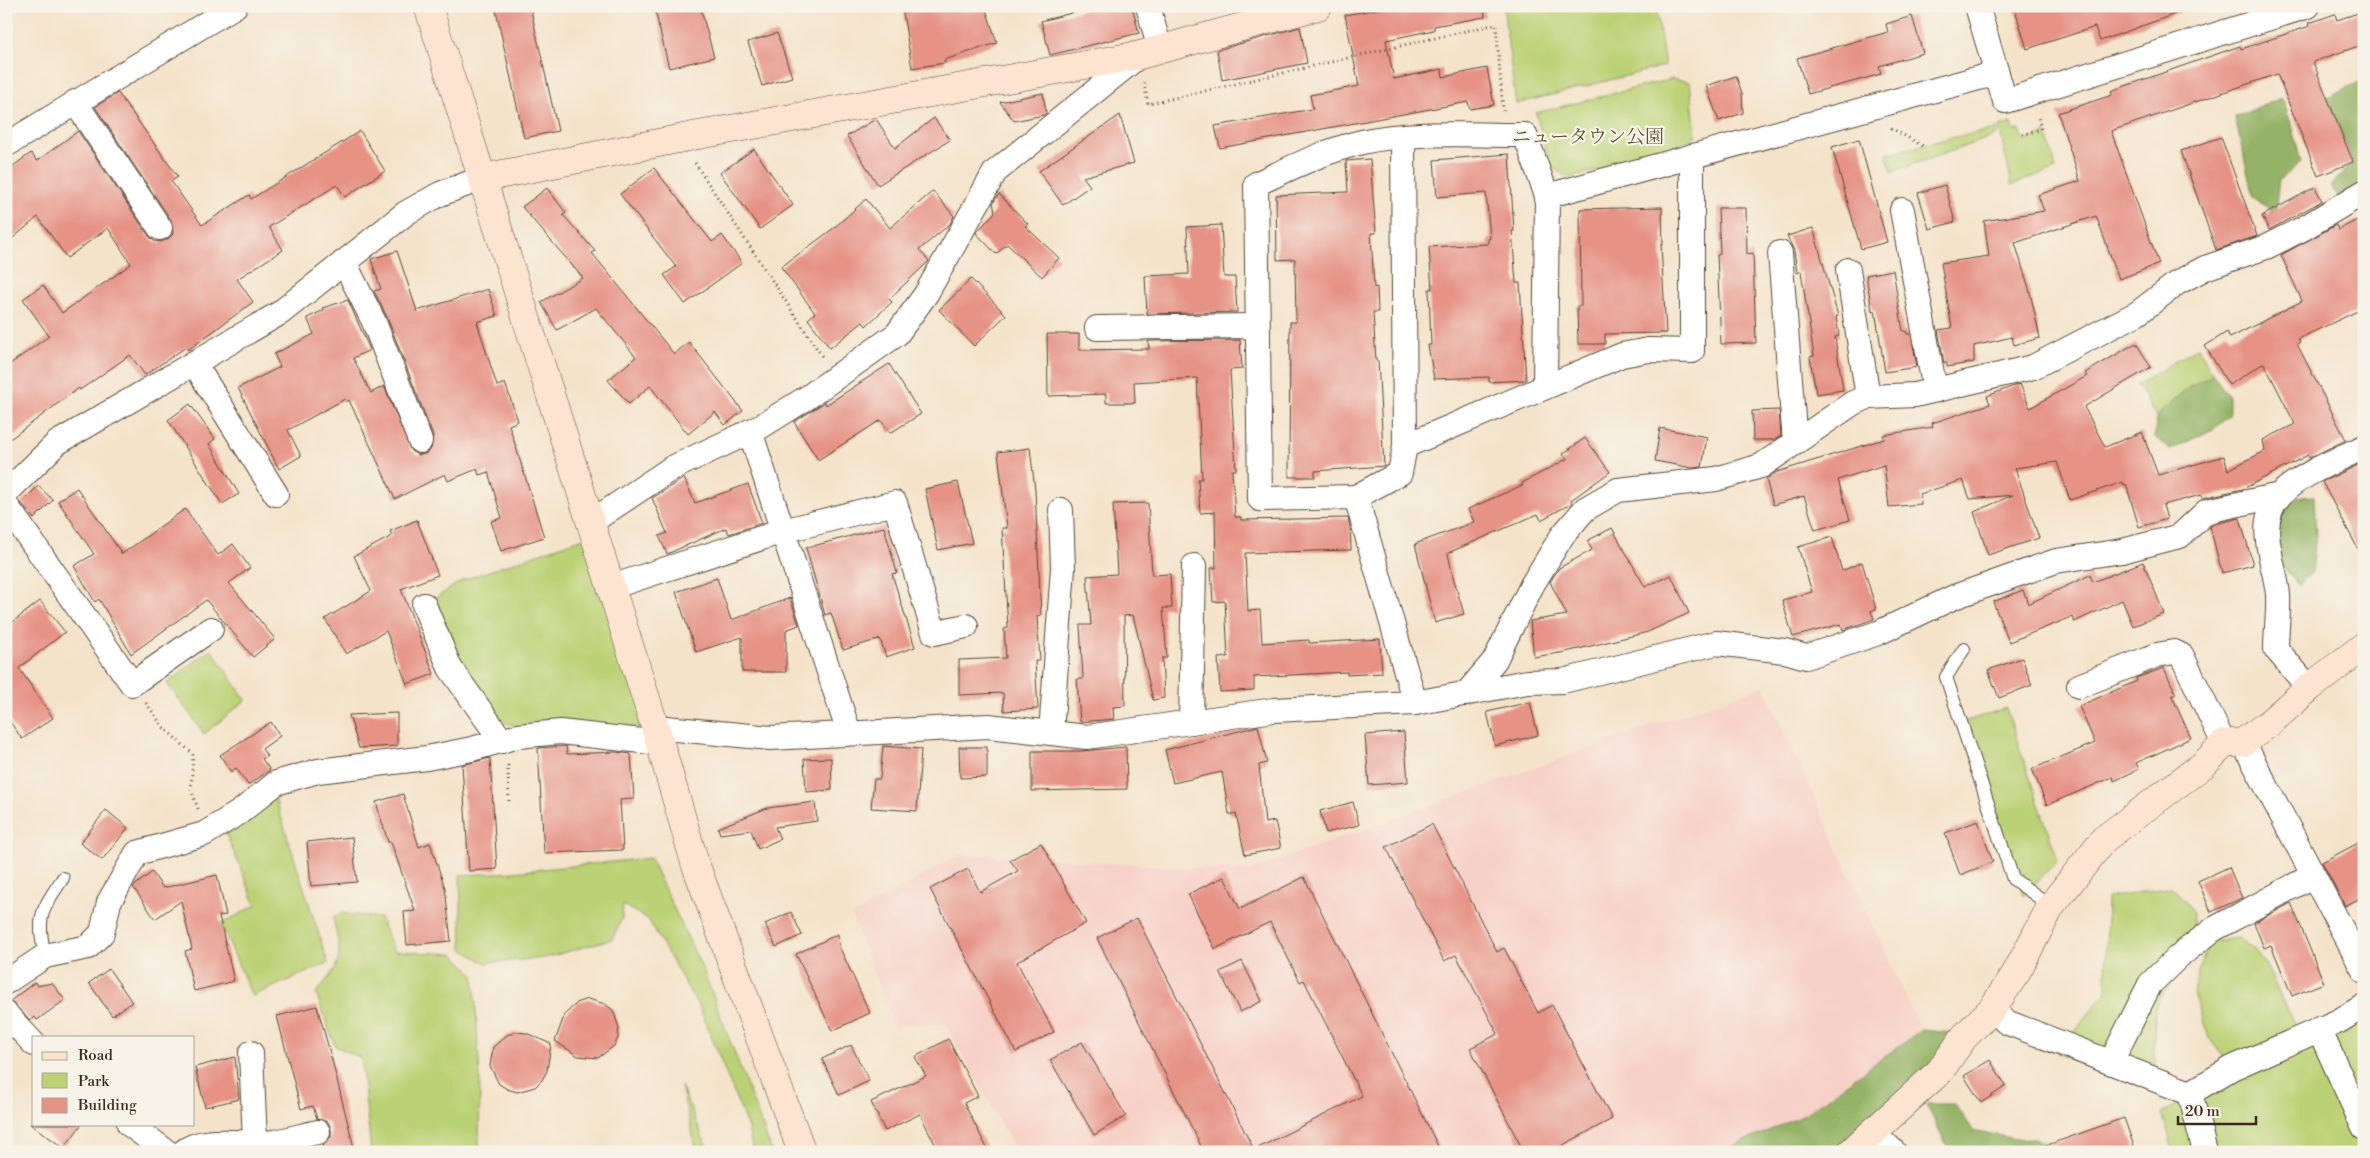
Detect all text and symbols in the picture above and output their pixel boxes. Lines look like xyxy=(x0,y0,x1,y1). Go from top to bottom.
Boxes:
park label: ニュータウン公園 xyxy=(1512,125,1664,149)
legend xyxy=(32,1036,195,1126)
text: Road xyxy=(78,1046,113,1065)
text: Park xyxy=(78,1072,110,1091)
scale bar xyxy=(2178,1093,2255,1125)
text: Building xyxy=(77,1096,137,1115)
text: 20 m xyxy=(2185,1102,2220,1121)

